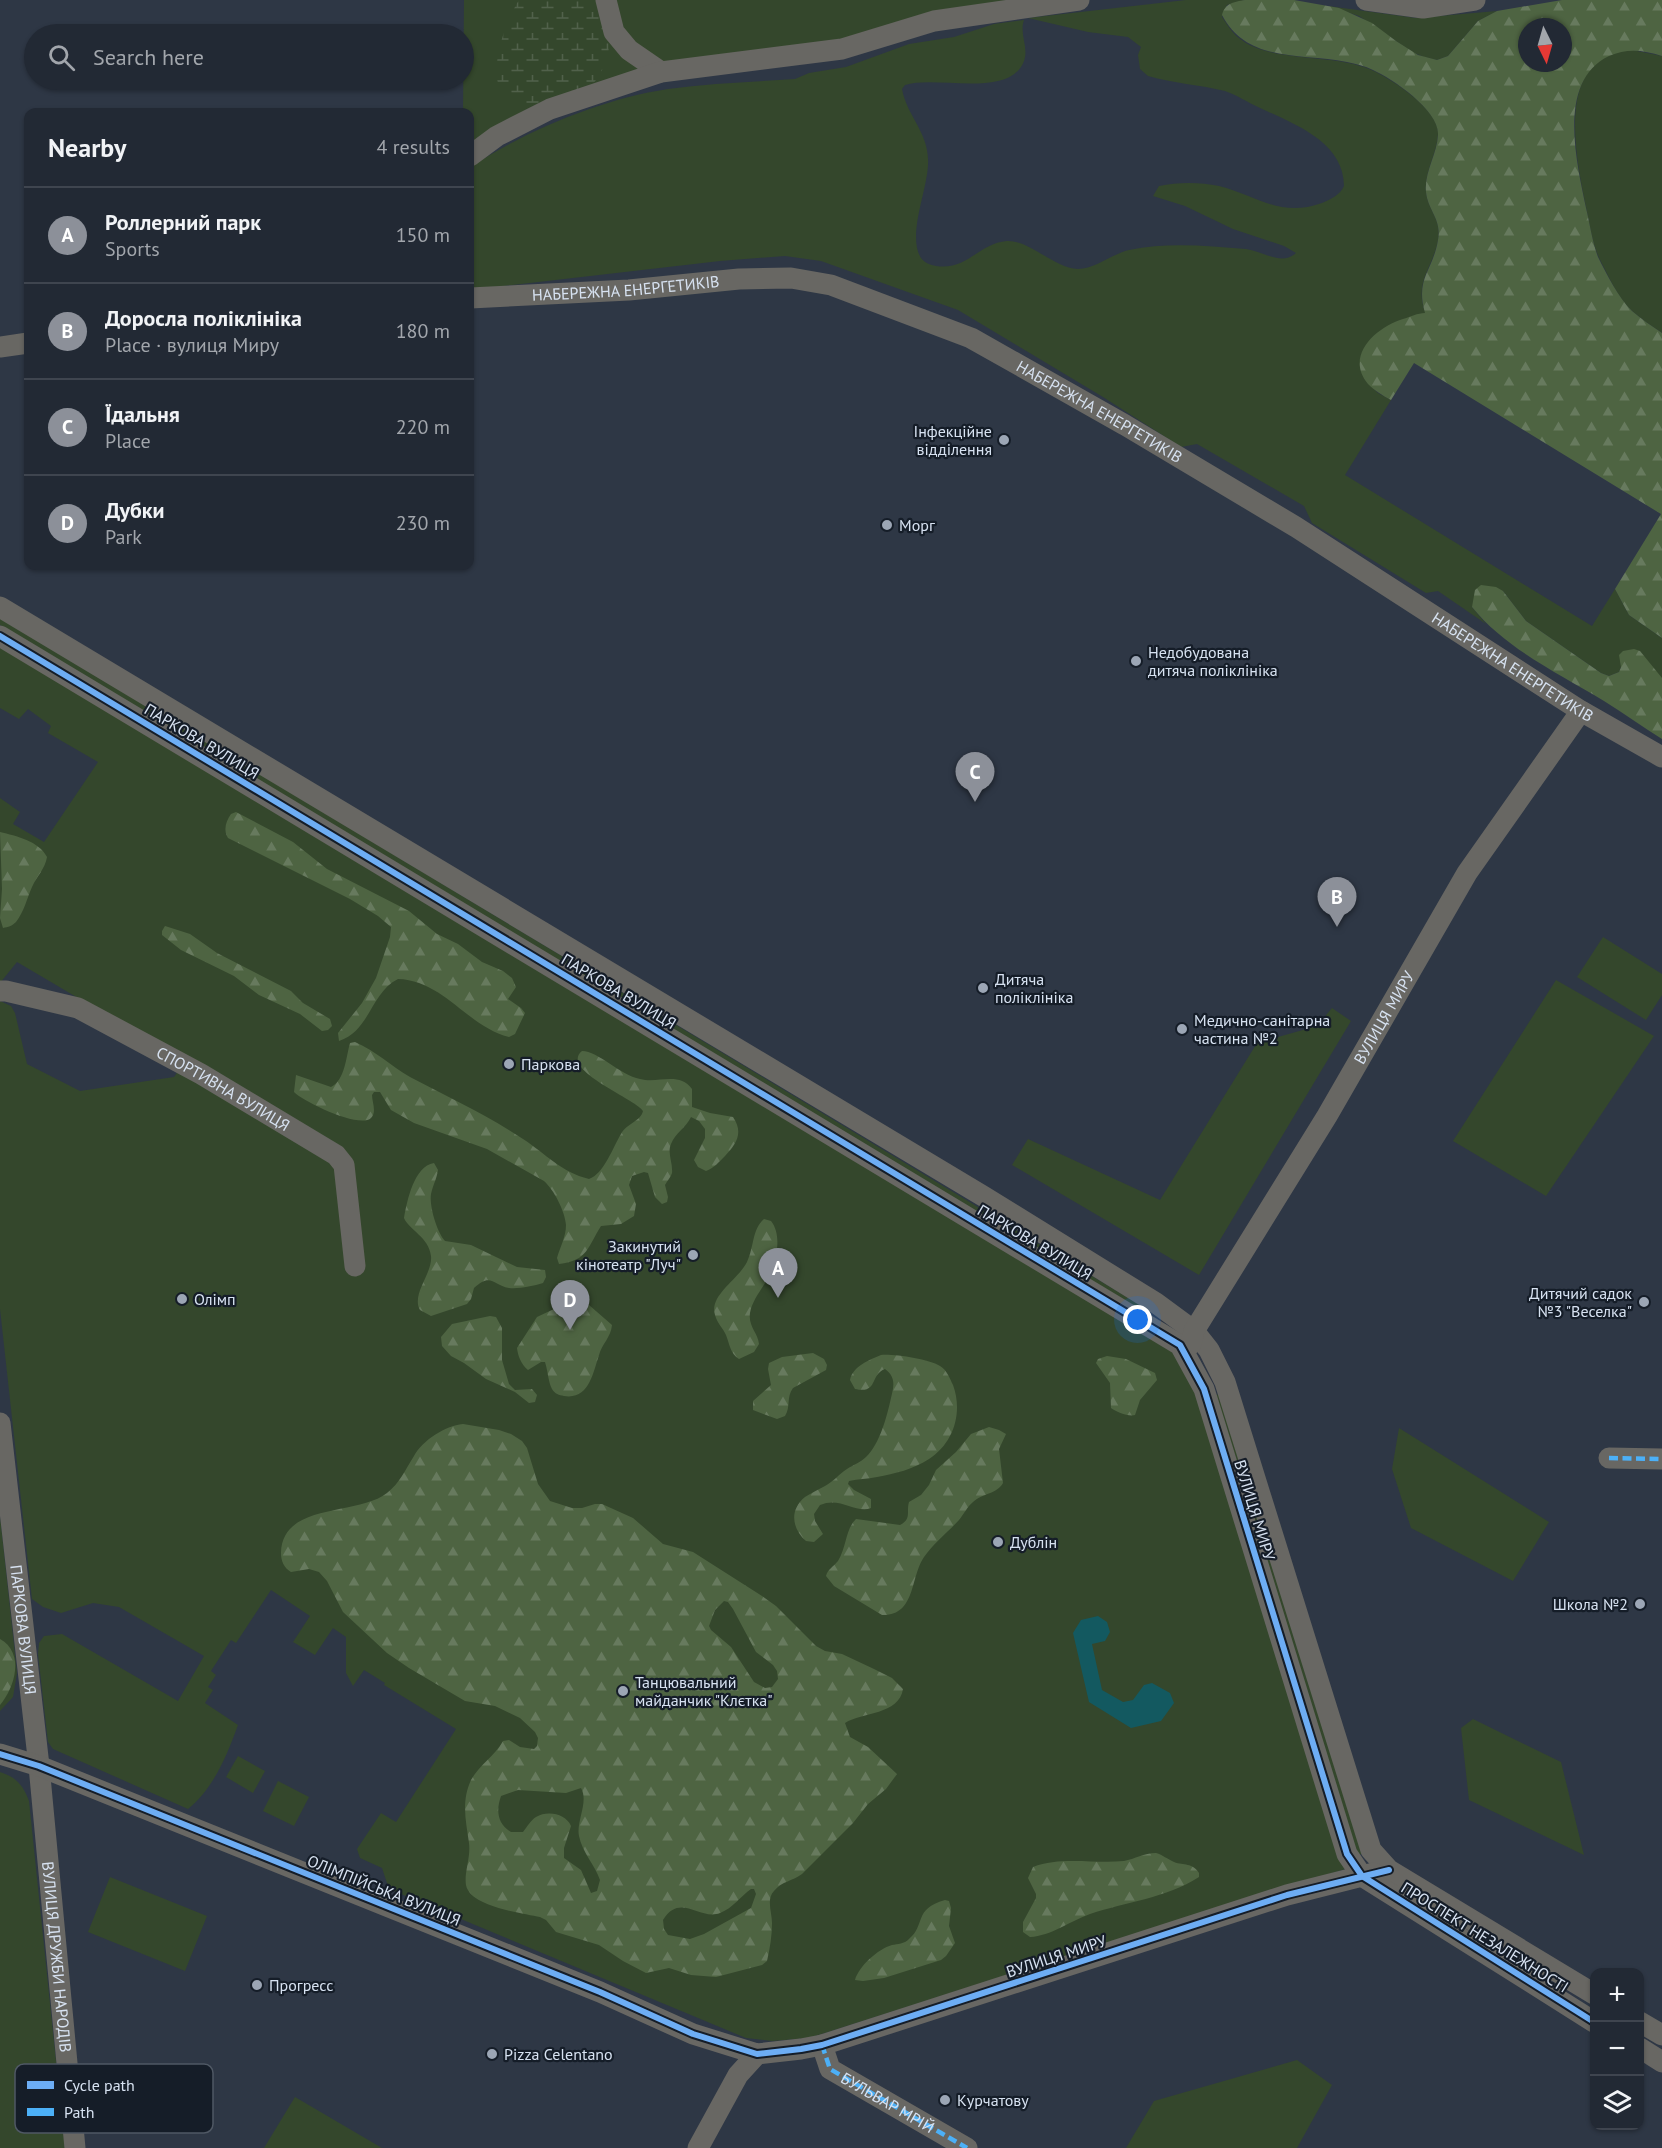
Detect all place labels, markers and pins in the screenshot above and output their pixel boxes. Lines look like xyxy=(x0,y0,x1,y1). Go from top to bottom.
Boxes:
place label: Інфекційне відділення xyxy=(913,421,992,459)
marker: Інфекційне відділення xyxy=(997,433,1011,447)
place label: Морг xyxy=(899,515,935,535)
marker: Морг xyxy=(880,518,894,532)
place label: Недобудована дитяча поліклініка xyxy=(1148,642,1278,680)
marker: Недобудована дитяча поліклініка xyxy=(1129,654,1143,668)
pin: C xyxy=(956,752,994,802)
pin: B xyxy=(1318,878,1356,927)
place label: Дитяча поліклініка xyxy=(995,969,1073,1007)
marker: Дитяча поліклініка xyxy=(976,981,990,995)
place label: Медично-санітарна частина №2 xyxy=(1194,1010,1330,1048)
marker: Медично-санітарна частина №2 xyxy=(1175,1022,1189,1036)
place label: Паркова xyxy=(521,1054,580,1074)
marker: Паркова xyxy=(502,1057,516,1071)
place label: Закинутий кінотеатр "Луч" xyxy=(576,1236,681,1274)
marker: Закинутий кінотеатр "Луч" xyxy=(686,1248,700,1262)
pin: A xyxy=(758,1248,798,1298)
pin: D xyxy=(550,1280,590,1330)
place label: Дитячий садок №3 "Веселка" xyxy=(1529,1283,1632,1321)
place label: Олімп xyxy=(194,1289,236,1309)
marker: Олімп xyxy=(175,1292,189,1306)
marker: Дитячий садок №3 "Веселка" xyxy=(1637,1295,1651,1309)
place label: Дублін xyxy=(1010,1532,1057,1552)
marker: Дублін xyxy=(991,1535,1005,1549)
place label: Школа №2 xyxy=(1553,1594,1628,1614)
marker: Школа №2 xyxy=(1633,1597,1647,1611)
place label: Танцювальний майданчик "Клєтка" xyxy=(635,1672,773,1710)
marker: Танцювальний майданчик "Клєтка" xyxy=(616,1684,630,1698)
place label: Прогресс xyxy=(269,1975,333,1995)
marker: Прогресс xyxy=(250,1978,264,1992)
place label: Pizza Celentano xyxy=(504,2044,613,2064)
marker: Pizza Celentano xyxy=(485,2047,499,2061)
place label: Курчатову xyxy=(957,2090,1029,2110)
marker: Курчатову xyxy=(938,2093,952,2107)

